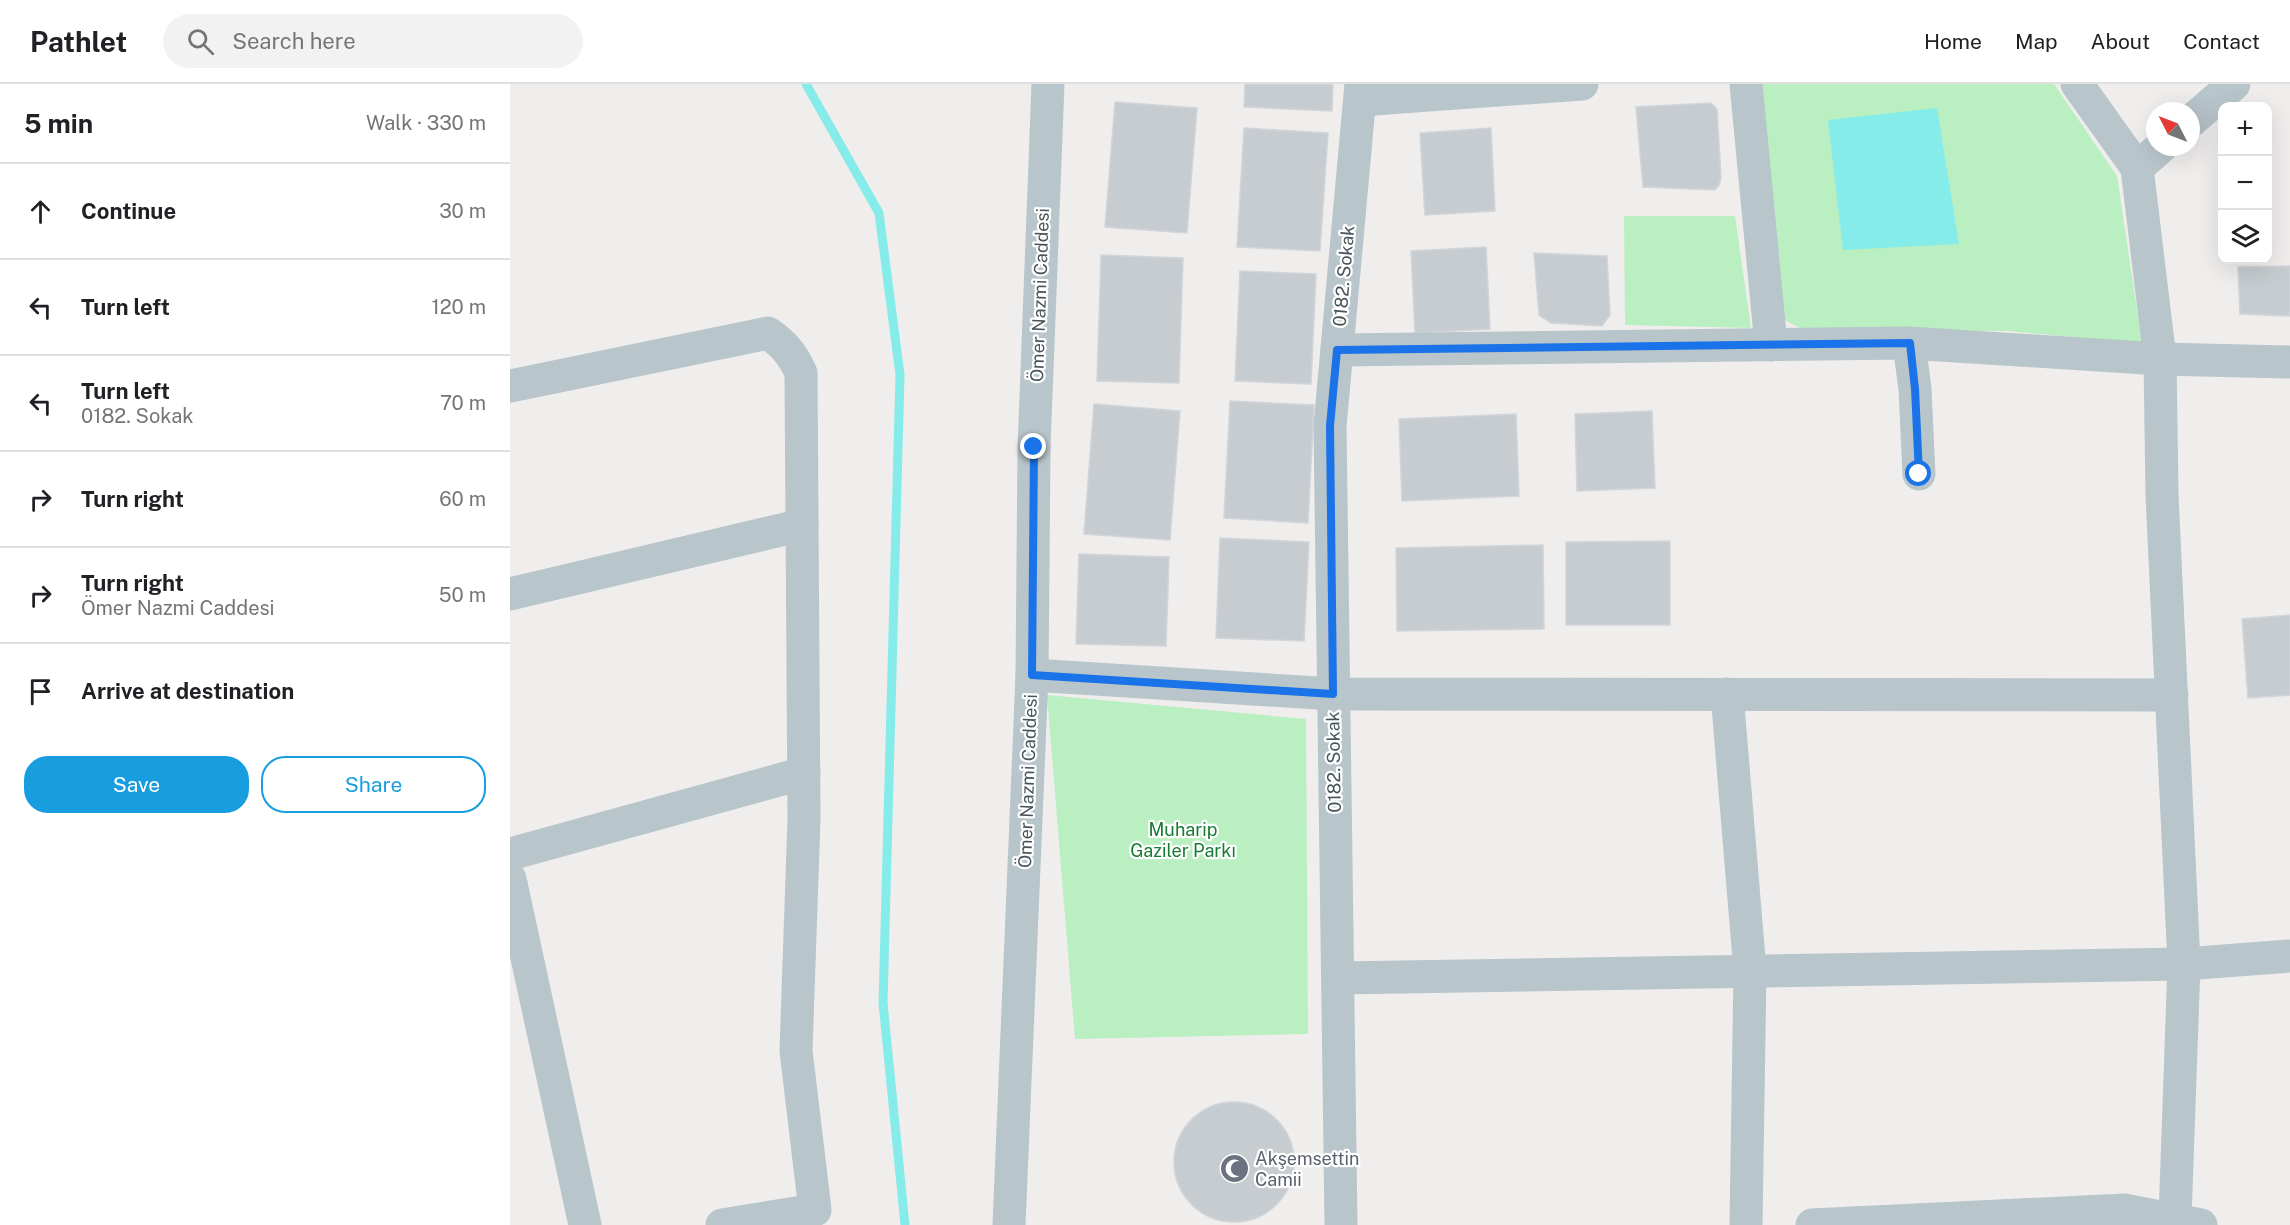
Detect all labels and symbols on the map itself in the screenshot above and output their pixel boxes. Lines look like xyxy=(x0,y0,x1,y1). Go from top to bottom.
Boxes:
north arrow xyxy=(2146,102,2200,156)
street label: Ömer Nazmi Caddesi xyxy=(1025,208,1053,382)
street label: 0182. Sokak xyxy=(1329,225,1358,327)
route end xyxy=(1020,433,1046,459)
route start xyxy=(1905,460,1931,486)
street label: Ömer Nazmi Caddesi xyxy=(1013,694,1041,868)
street label: 0182. Sokak xyxy=(1322,711,1345,813)
park label: Muharip Gaziler Parkı xyxy=(1130,819,1236,861)
place label: Akşemsettin Camii xyxy=(1255,1148,1359,1190)
mosque icon: Akşemsettin Camii xyxy=(1218,1153,1250,1185)

